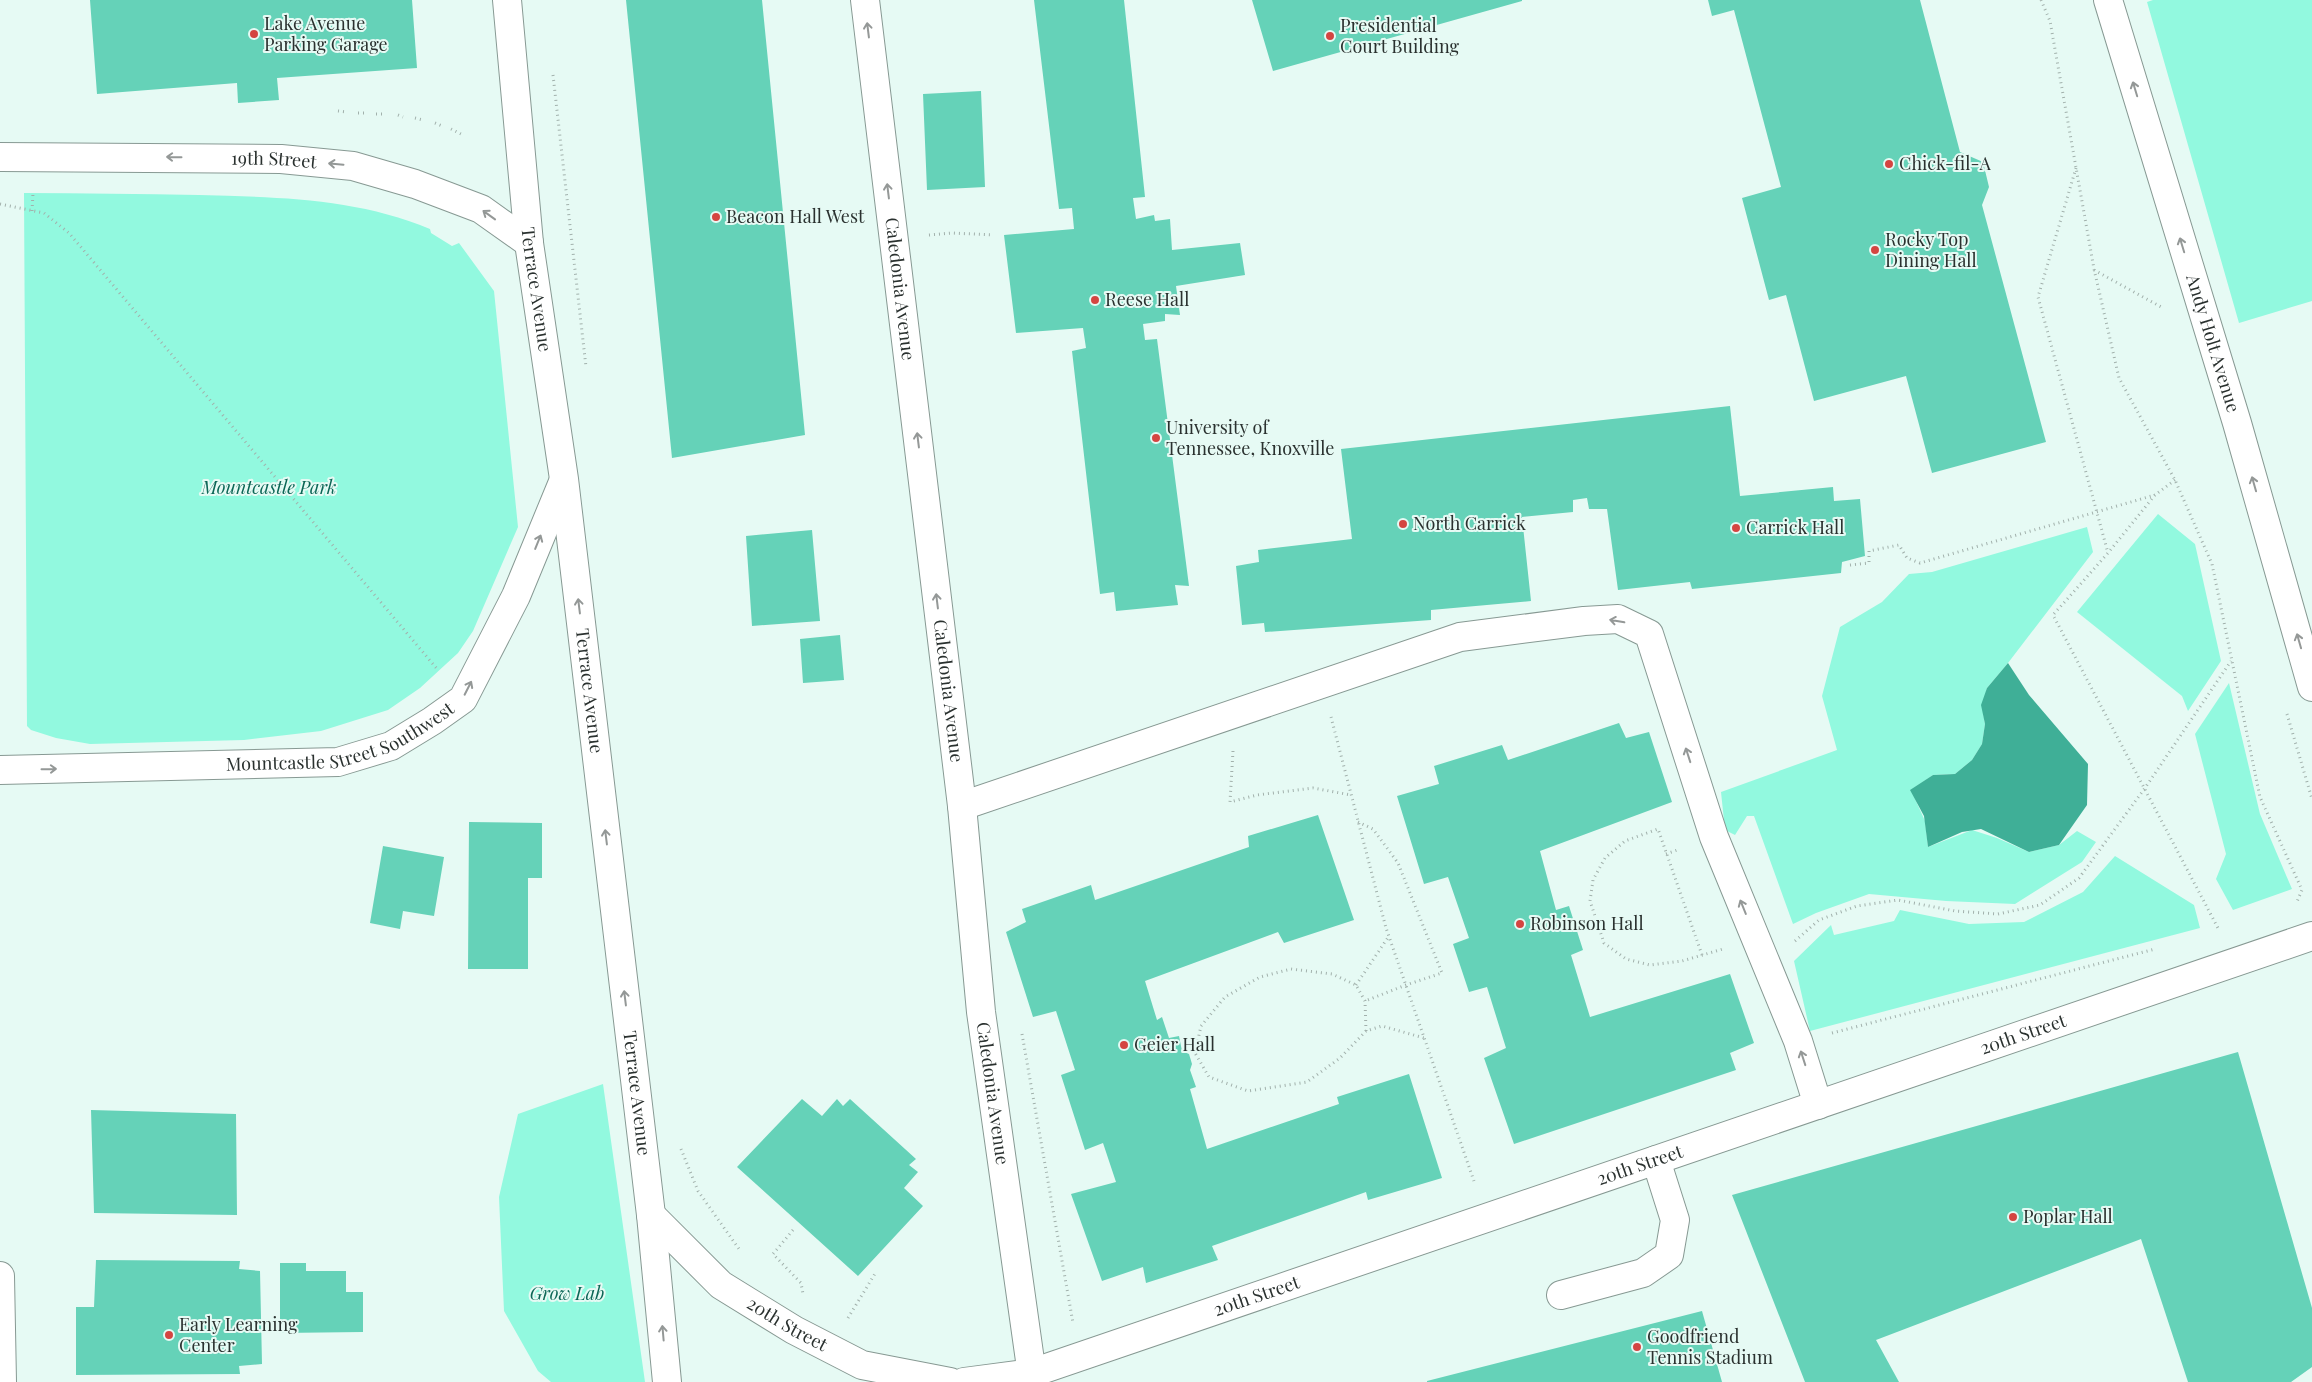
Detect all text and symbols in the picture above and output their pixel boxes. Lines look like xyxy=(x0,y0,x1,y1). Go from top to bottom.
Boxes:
place label: Lake Avenue Parking Garage xyxy=(264,11,388,56)
place label: Presidential Court Building xyxy=(1340,13,1459,58)
one-way arrow xyxy=(863,22,873,38)
marker: Lake Avenue Parking Garage xyxy=(248,28,260,40)
marker: Presidential Court Building xyxy=(1324,30,1336,42)
one-way arrow xyxy=(2130,82,2140,98)
street label: 19th Street xyxy=(231,146,319,173)
place label: Chick-fil-A xyxy=(1899,151,1991,175)
one-way arrow xyxy=(166,152,182,162)
marker: Chick-fil-A xyxy=(1883,158,1895,170)
one-way arrow xyxy=(328,159,344,169)
one-way arrow xyxy=(883,184,893,200)
place label: Beacon Hall West xyxy=(726,204,865,228)
one-way arrow xyxy=(482,210,496,220)
marker: Beacon Hall West xyxy=(710,211,722,223)
street label: Caledonia Avenue xyxy=(880,216,921,362)
street label: Terrace Avenue xyxy=(517,226,558,353)
place label: Rocky Top Dining Hall xyxy=(1885,227,1977,272)
one-way arrow xyxy=(2177,237,2187,253)
marker: Rocky Top Dining Hall xyxy=(1869,244,1881,256)
street label: Andy Holt Avenue xyxy=(2181,270,2246,415)
place label: Reese Hall xyxy=(1105,287,1189,311)
marker: Reese Hall xyxy=(1089,294,1101,306)
place label: University of Tennessee, Knoxville xyxy=(1166,415,1334,460)
one-way arrow xyxy=(913,432,923,448)
marker: University of Tennessee, Knoxville xyxy=(1150,432,1162,444)
park label: Mountcastle Park xyxy=(201,475,336,499)
one-way arrow xyxy=(2249,477,2259,493)
place label: North Carrick xyxy=(1413,511,1526,535)
place label: Carrick Hall xyxy=(1746,515,1844,539)
marker: North Carrick xyxy=(1397,518,1409,530)
marker: Carrick Hall xyxy=(1730,522,1742,534)
one-way arrow xyxy=(534,535,543,550)
one-way arrow xyxy=(932,593,942,609)
one-way arrow xyxy=(574,598,584,614)
one-way arrow xyxy=(1609,615,1625,625)
street label: Caledonia Avenue xyxy=(929,618,970,764)
street label: Terrace Avenue xyxy=(571,627,609,755)
one-way arrow xyxy=(2293,633,2303,649)
one-way arrow xyxy=(463,681,473,696)
street label: Mountcastle Street Southwest xyxy=(226,696,459,776)
one-way arrow xyxy=(1682,747,1692,763)
one-way arrow xyxy=(40,764,56,774)
one-way arrow xyxy=(601,829,611,845)
one-way arrow xyxy=(1738,900,1747,916)
place label: Robinson Hall xyxy=(1530,911,1644,935)
marker: Robinson Hall xyxy=(1514,918,1526,930)
one-way arrow xyxy=(620,990,630,1006)
street label: 20th Street xyxy=(1977,1008,2070,1059)
street label: Caledonia Avenue xyxy=(972,1020,1015,1166)
street label: Terrace Avenue xyxy=(618,1029,657,1157)
place label: Geier Hall xyxy=(1134,1032,1215,1056)
marker: Geier Hall xyxy=(1118,1039,1130,1051)
one-way arrow xyxy=(1798,1051,1808,1067)
street label: 20th Street xyxy=(1594,1139,1686,1190)
place label: Poplar Hall xyxy=(2023,1204,2113,1228)
marker: Poplar Hall xyxy=(2007,1211,2019,1223)
street label: 20th Street xyxy=(1210,1269,1303,1321)
park label: Grow Lab xyxy=(530,1281,604,1305)
street label: 20th Street xyxy=(743,1291,832,1356)
place label: Early Learning Center xyxy=(179,1312,298,1357)
place label: Goodfriend Tennis Stadium xyxy=(1647,1324,1773,1369)
one-way arrow xyxy=(658,1326,668,1342)
marker: Early Learning Center xyxy=(163,1329,175,1341)
marker: Goodfriend Tennis Stadium xyxy=(1631,1341,1643,1353)

